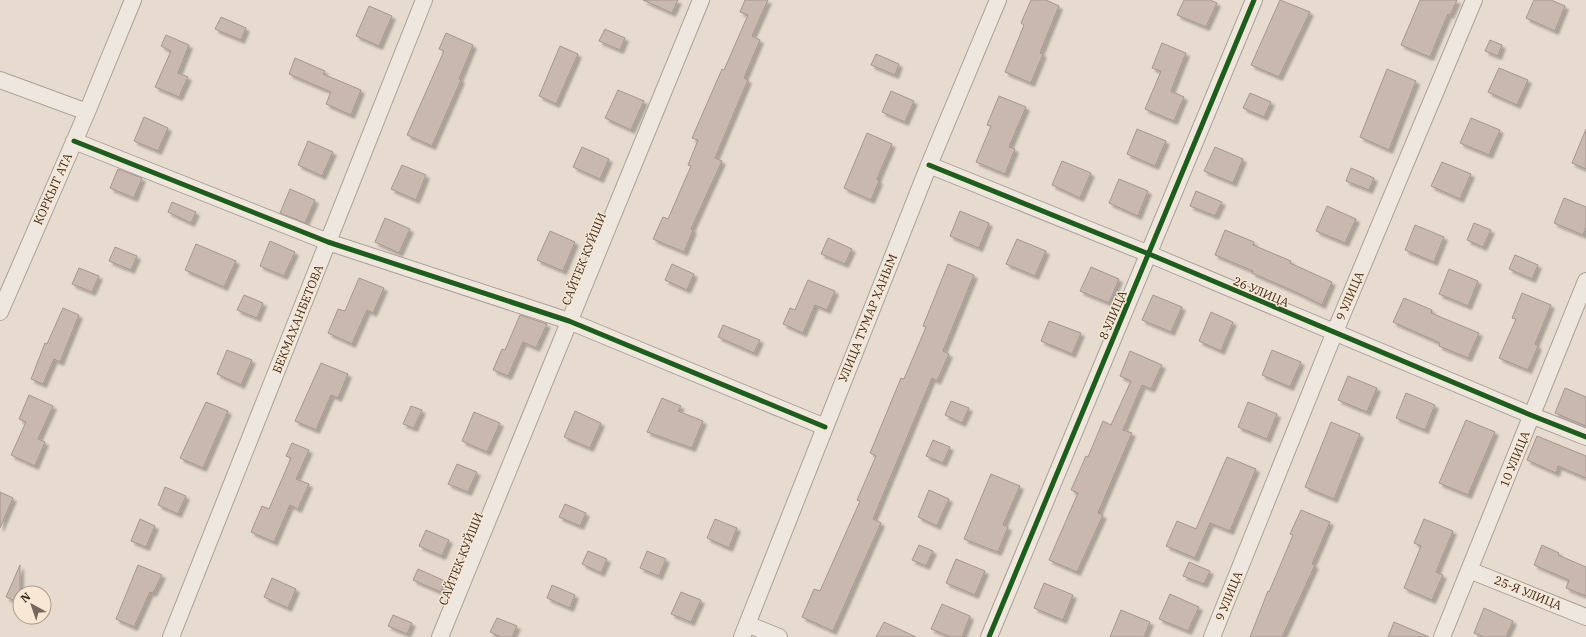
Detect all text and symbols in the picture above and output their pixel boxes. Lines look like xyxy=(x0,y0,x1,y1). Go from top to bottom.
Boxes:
street label: КОРКЫТ АТА xyxy=(30,150,75,227)
street label: САЙТЕК КУЙШИ xyxy=(558,210,609,307)
street label: УЛИЦА ТУМАР ХАНЫМ xyxy=(835,252,900,384)
street label: БЕКМАХАНБЕТОВА xyxy=(269,262,326,375)
street label: 9 УЛИЦА xyxy=(1332,268,1367,323)
street label: 26 УЛИЦА xyxy=(1231,273,1292,310)
street label: 8 УЛИЦА xyxy=(1095,287,1130,342)
street label: 10 УЛИЦА xyxy=(1496,428,1533,489)
street label: САЙТЕК КУЙШИ xyxy=(435,510,486,607)
street label: 9 УЛИЦА xyxy=(1212,568,1246,623)
street label: 25-Я УЛИЦА xyxy=(1492,572,1565,613)
north arrow xyxy=(12,585,52,625)
text: N xyxy=(18,589,34,605)

